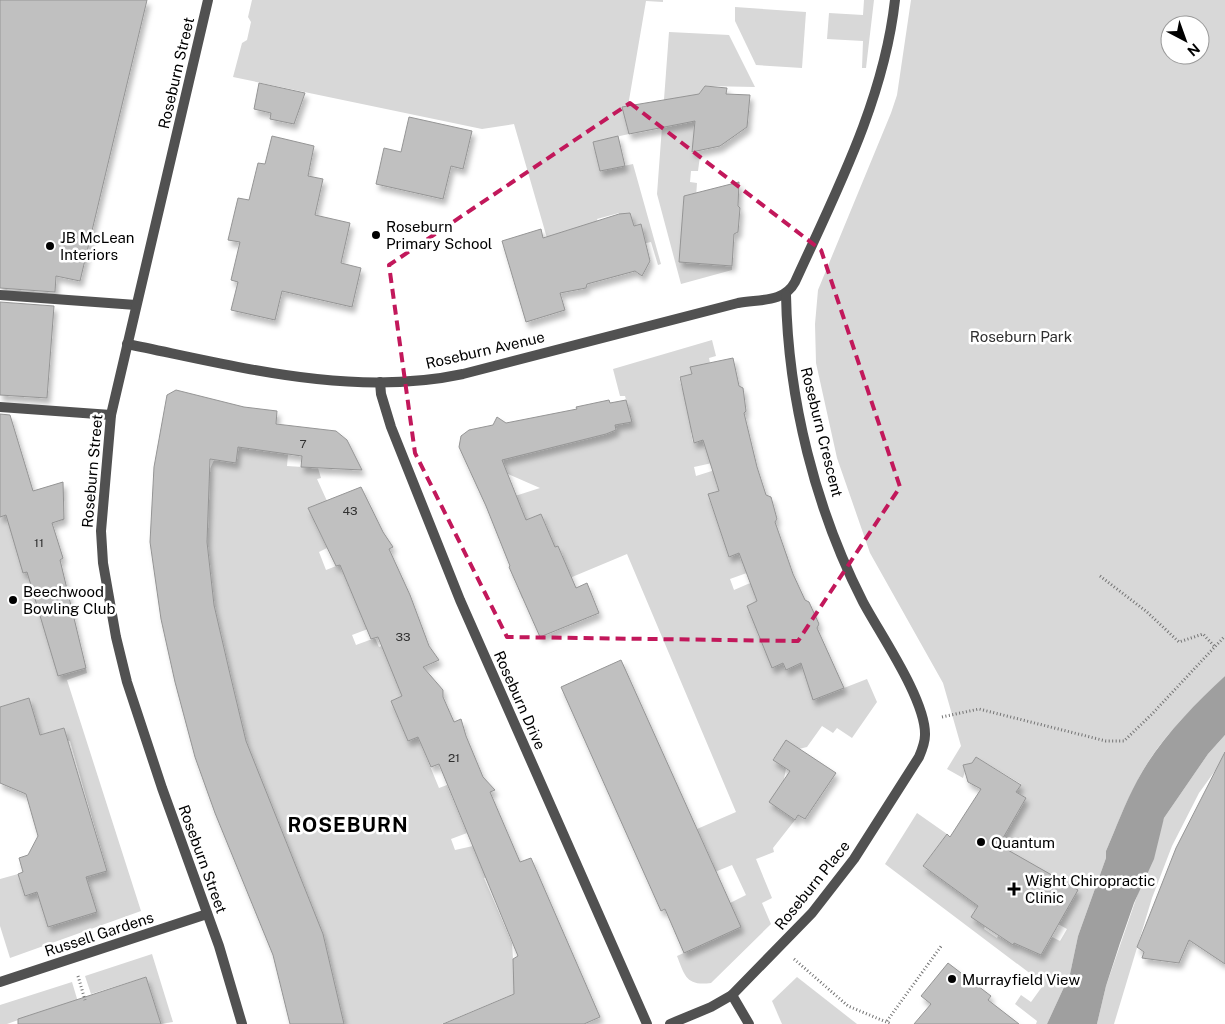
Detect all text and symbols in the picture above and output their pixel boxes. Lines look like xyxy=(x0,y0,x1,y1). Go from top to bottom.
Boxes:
street label: Roseburn Street xyxy=(155,15,197,131)
north arrow xyxy=(1160,15,1210,65)
text: N xyxy=(1184,40,1203,59)
place label: Roseburn Primary School xyxy=(386,218,492,252)
place label: JB McLean Interiors xyxy=(60,229,134,263)
marker: Roseburn Primary School xyxy=(370,229,382,241)
marker: JB McLean Interiors xyxy=(44,240,56,252)
street label: Roseburn Avenue xyxy=(424,328,546,372)
park label: Roseburn Park xyxy=(970,328,1072,345)
street label: Roseburn Crescent xyxy=(798,365,846,499)
street label: Roseburn Street xyxy=(79,413,105,529)
house number: 7 xyxy=(299,437,307,451)
house number: 43 xyxy=(342,504,358,518)
house number: 11 xyxy=(34,536,44,550)
place label: Beechwood Bowling Club xyxy=(23,583,116,617)
marker: Beechwood Bowling Club xyxy=(7,594,19,606)
house number: 33 xyxy=(395,630,411,644)
street label: Roseburn Drive xyxy=(491,648,549,752)
house number: 21 xyxy=(448,751,460,765)
street label: Roseburn Street xyxy=(175,802,231,916)
district label: ROSEBURN xyxy=(287,813,409,837)
place label: Quantum xyxy=(991,834,1055,851)
marker: Quantum xyxy=(975,836,987,848)
street label: Roseburn Place xyxy=(771,837,853,933)
place label: Wight Chiropractic Clinic xyxy=(1025,872,1155,906)
marker: Wight Chiropractic Clinic xyxy=(1007,882,1021,896)
street label: Russell Gardens xyxy=(42,908,156,960)
place label: Murrayfield View xyxy=(962,971,1080,988)
marker: Murrayfield View xyxy=(946,973,958,985)

